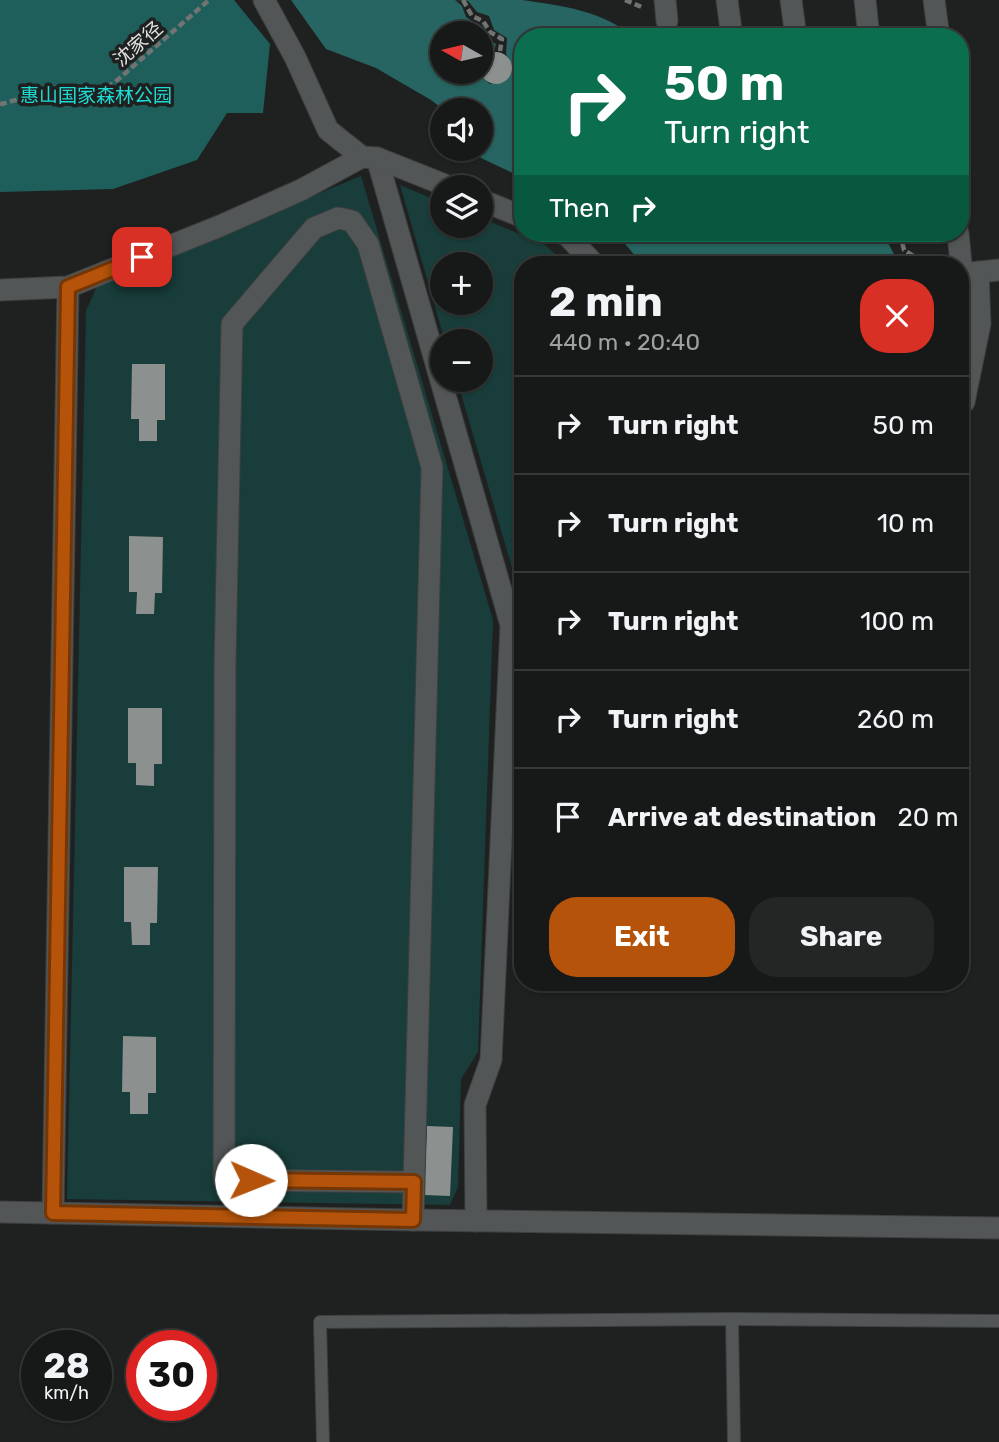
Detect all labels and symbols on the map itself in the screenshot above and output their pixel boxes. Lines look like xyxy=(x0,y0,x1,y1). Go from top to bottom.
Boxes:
street label: 沈家径 xyxy=(109,17,167,71)
north arrow xyxy=(430,21,494,84)
park label: 惠山国家森林公园 xyxy=(20,84,172,107)
pin xyxy=(112,227,172,287)
position arrow xyxy=(214,1143,288,1217)
speed limit sign: 30 xyxy=(126,1330,217,1421)

